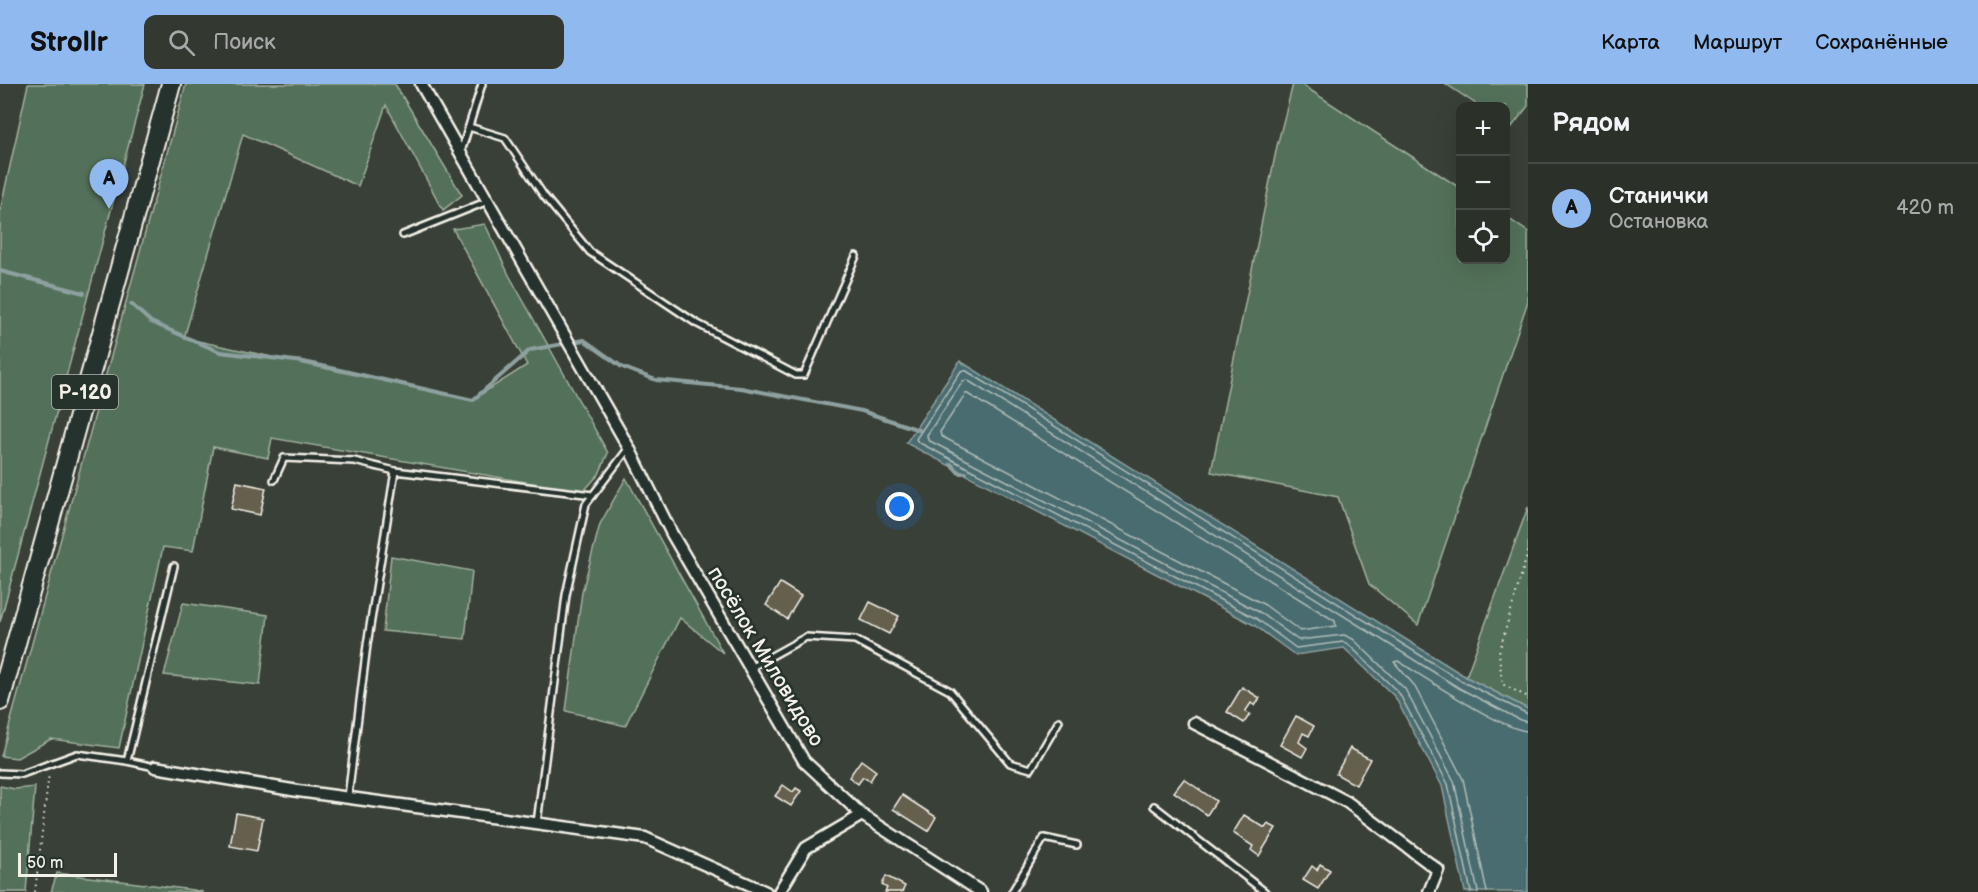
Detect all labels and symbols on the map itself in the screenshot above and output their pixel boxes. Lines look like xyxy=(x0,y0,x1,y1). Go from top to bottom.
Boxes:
pin: A xyxy=(90,160,128,209)
road number: Р-120 xyxy=(52,375,118,409)
your location xyxy=(885,492,914,521)
street label: посёлок Миловидово xyxy=(702,562,829,751)
scale bar xyxy=(18,850,117,878)

